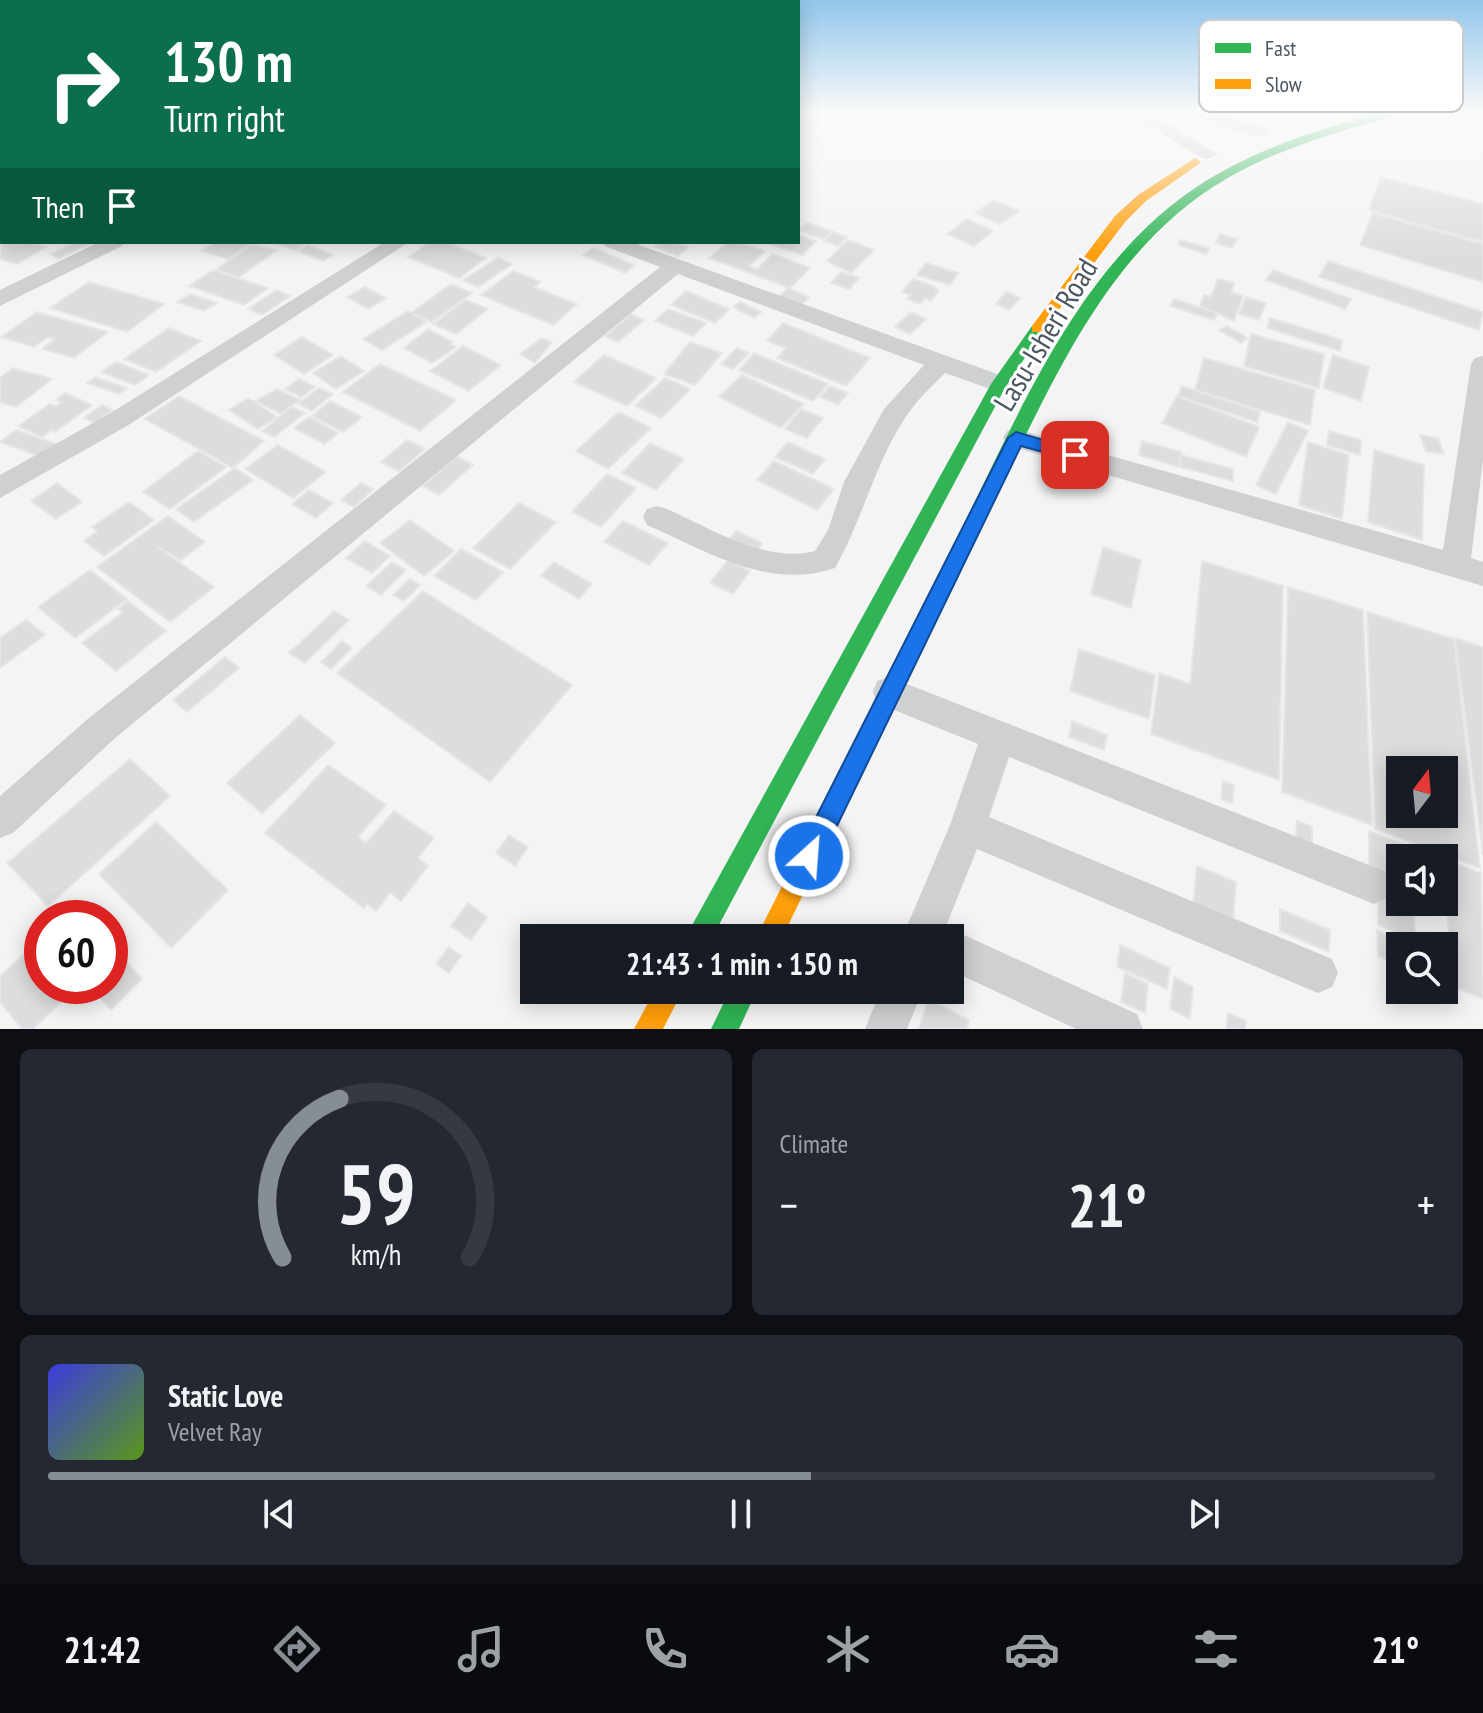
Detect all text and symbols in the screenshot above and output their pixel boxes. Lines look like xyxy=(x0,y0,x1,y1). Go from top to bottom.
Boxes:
legend xyxy=(1199,20,1463,112)
text: 130 m xyxy=(164,25,293,97)
icon: right xyxy=(32,32,136,136)
text: Fast xyxy=(1265,34,1296,62)
text: Slow xyxy=(1265,70,1302,98)
text: Turn right xyxy=(164,95,285,142)
icon: arrive xyxy=(100,184,144,228)
text: Then xyxy=(32,187,84,226)
street label: Lasu-Isheri Road xyxy=(984,251,1105,418)
pin xyxy=(1041,421,1109,489)
icon: arrive xyxy=(1053,433,1097,477)
north arrow xyxy=(1386,756,1458,828)
map controls xyxy=(1386,756,1458,1004)
position arrow xyxy=(767,814,851,898)
button: sound xyxy=(1386,844,1458,916)
speed limit sign: 60 xyxy=(24,900,128,1004)
button: search xyxy=(1386,932,1458,1004)
text: 21:43 · 1 min · 150 m xyxy=(626,944,858,983)
text: Climate xyxy=(780,1127,848,1160)
text: 59 xyxy=(336,1139,416,1247)
text: 21° xyxy=(1068,1166,1147,1244)
text: − xyxy=(780,1176,798,1233)
text: + xyxy=(1417,1176,1435,1233)
text: km/h xyxy=(350,1236,401,1273)
text: Static Love xyxy=(168,1376,283,1415)
text: Velvet Ray xyxy=(168,1415,262,1448)
icon: previous xyxy=(257,1492,301,1536)
icon: pause xyxy=(719,1492,763,1536)
icon: next xyxy=(1182,1492,1226,1536)
icon: directions xyxy=(269,1621,325,1677)
icon: music xyxy=(453,1621,509,1677)
icon: phone xyxy=(637,1621,693,1677)
icon: climate xyxy=(820,1621,876,1677)
icon: car xyxy=(1004,1621,1060,1677)
icon: filters xyxy=(1188,1621,1244,1677)
text: 21:42 xyxy=(64,1626,142,1673)
text: 21° xyxy=(1372,1626,1419,1673)

